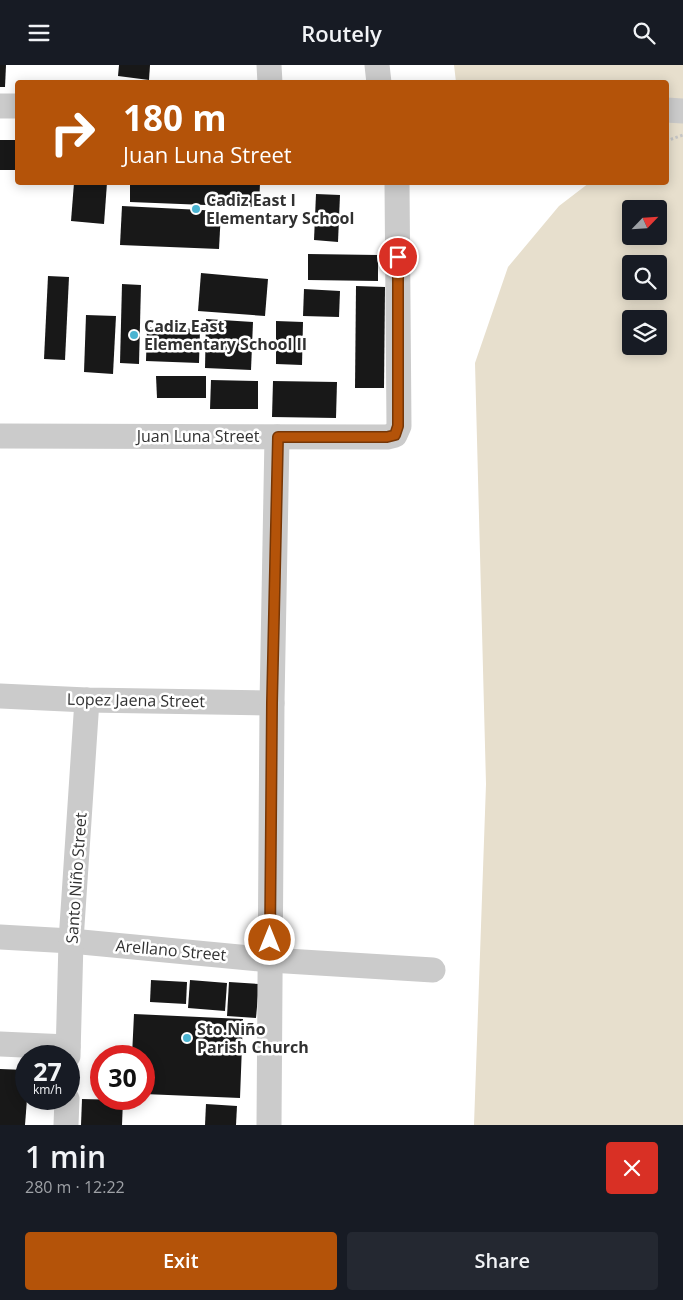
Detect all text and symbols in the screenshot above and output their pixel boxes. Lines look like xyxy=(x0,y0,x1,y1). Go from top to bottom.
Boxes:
text: Routely xyxy=(301,18,382,48)
icon: menu xyxy=(25,19,53,47)
icon: search xyxy=(630,19,658,47)
text: 180 m xyxy=(123,94,227,141)
icon: right xyxy=(40,100,105,165)
text: Juan Luna Street xyxy=(123,139,292,169)
place label: Cadiz East I Elementary School xyxy=(206,189,354,229)
north arrow xyxy=(622,200,668,245)
map controls xyxy=(622,200,667,355)
marker: Cadiz East I Elementary School xyxy=(190,203,202,215)
pin xyxy=(377,236,419,278)
icon: arrive xyxy=(384,243,412,271)
button: search xyxy=(622,255,667,300)
button: layers xyxy=(622,310,667,355)
place label: Cadiz East Elementary School II xyxy=(144,315,307,355)
marker: Cadiz East Elementary School II xyxy=(128,329,140,341)
street label: Juan Luna Street xyxy=(135,425,260,447)
street label: Lopez Jaena Street xyxy=(67,688,206,712)
street label: Santo Niño Street xyxy=(60,811,92,944)
position arrow xyxy=(243,913,295,965)
street label: Arellano Street xyxy=(115,934,227,966)
place label: Sto.Niño Parish Church xyxy=(197,1018,309,1058)
marker: Sto.Niño Parish Church xyxy=(181,1032,193,1044)
speed limit sign: 30 xyxy=(90,1045,155,1110)
text: 27 xyxy=(33,1054,62,1088)
text: km/h xyxy=(33,1081,62,1098)
text: 1 min xyxy=(25,1136,106,1177)
button: close xyxy=(606,1142,658,1194)
text: 280 m · 12:22 xyxy=(25,1176,125,1198)
button: Exit xyxy=(25,1232,337,1290)
button: Share xyxy=(347,1232,658,1290)

